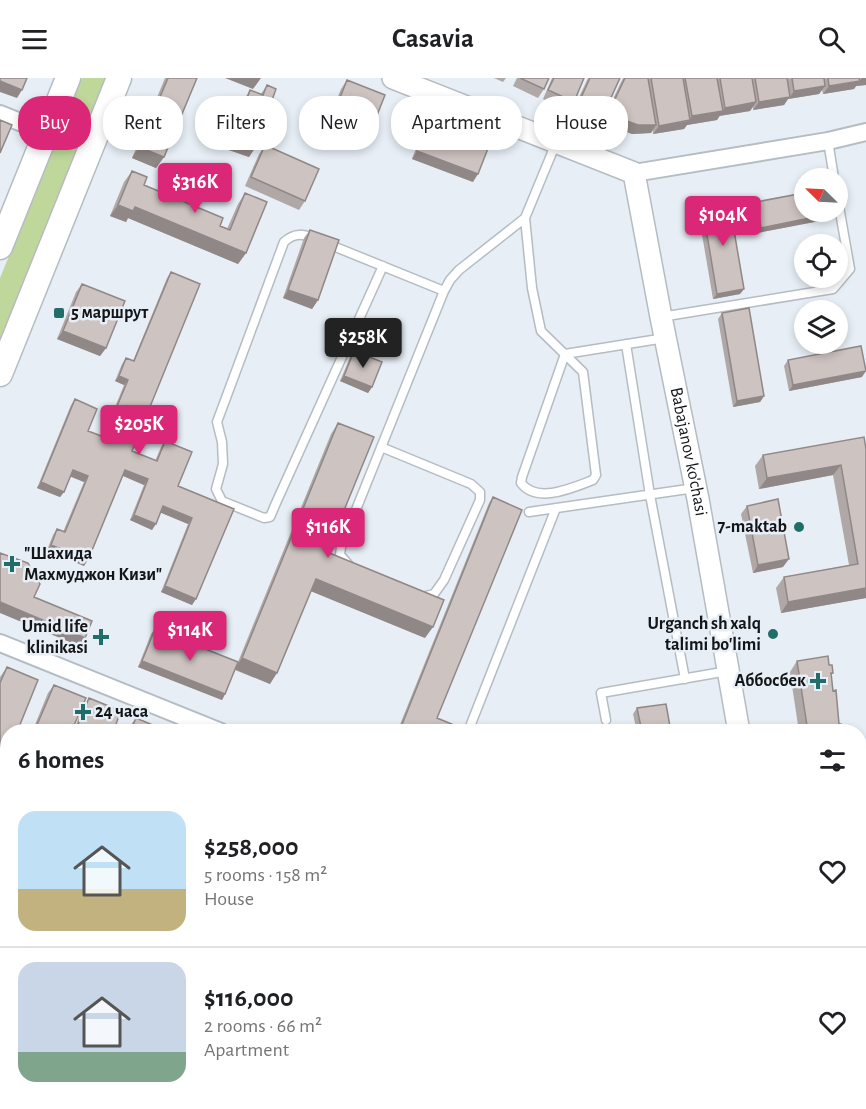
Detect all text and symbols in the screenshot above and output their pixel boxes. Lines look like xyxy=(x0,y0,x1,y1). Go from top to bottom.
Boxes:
icon: menu xyxy=(18,23,51,56)
icon: search xyxy=(815,23,848,56)
text: Casavia xyxy=(392,25,474,52)
chip: Buy xyxy=(18,96,91,150)
chip: Rent xyxy=(103,96,183,150)
chip: Filters xyxy=(195,96,287,150)
chip: New xyxy=(299,96,379,150)
chip: Apartment xyxy=(391,96,522,150)
chip: House xyxy=(534,96,628,150)
pin: $316K xyxy=(153,163,237,214)
north arrow xyxy=(794,168,848,222)
map controls xyxy=(794,168,848,354)
text: $316K xyxy=(172,172,218,192)
pin: $104K xyxy=(681,196,765,247)
text: $104K xyxy=(699,205,747,225)
button: locate xyxy=(794,234,848,288)
button: layers xyxy=(794,300,848,354)
place label: 5 маршрут xyxy=(71,304,149,322)
marker: 5 маршрут xyxy=(52,306,66,320)
pin: $258K xyxy=(321,318,405,369)
text: $258K xyxy=(339,327,387,347)
street label: Babajanov ko'chasi xyxy=(667,386,710,517)
pin: $205K xyxy=(97,405,181,456)
text: $205K xyxy=(114,414,164,434)
pin: $116K xyxy=(286,508,370,559)
text: $116K xyxy=(306,517,350,537)
place label: 7-maktab xyxy=(718,518,787,536)
marker: 7-maktab xyxy=(792,520,806,534)
place label: "Шахида Махмуджон Кизи" xyxy=(24,545,162,584)
marker: "Шахида Махмуджон Кизи" xyxy=(5,557,19,571)
pin: $114K xyxy=(148,611,232,662)
place label: Urganch sh xalq talimi bo'limi xyxy=(648,615,761,654)
place label: Umid life klinikasi xyxy=(22,618,88,657)
text: $114K xyxy=(167,620,213,640)
marker: Urganch sh xalq talimi bo'limi xyxy=(766,627,780,641)
marker: Umid life klinikasi xyxy=(92,628,110,646)
place label: Аббосбек xyxy=(735,672,806,690)
marker: Аббосбек xyxy=(811,674,825,688)
place label: 24 часа xyxy=(95,703,149,721)
marker: 24 часа xyxy=(76,705,90,719)
icon: filters xyxy=(816,744,849,777)
text: 6 homes xyxy=(18,747,104,773)
text: $258,000 xyxy=(204,834,299,860)
icon: home xyxy=(66,835,138,907)
icon: heart xyxy=(816,855,849,888)
text: 5 rooms · 158 m² xyxy=(204,865,327,885)
text: House xyxy=(204,889,254,909)
text: $116,000 xyxy=(204,985,294,1011)
icon: home xyxy=(66,986,138,1058)
icon: heart xyxy=(816,1006,849,1039)
text: 2 rooms · 66 m² xyxy=(204,1016,322,1036)
text: Apartment xyxy=(204,1040,289,1060)

